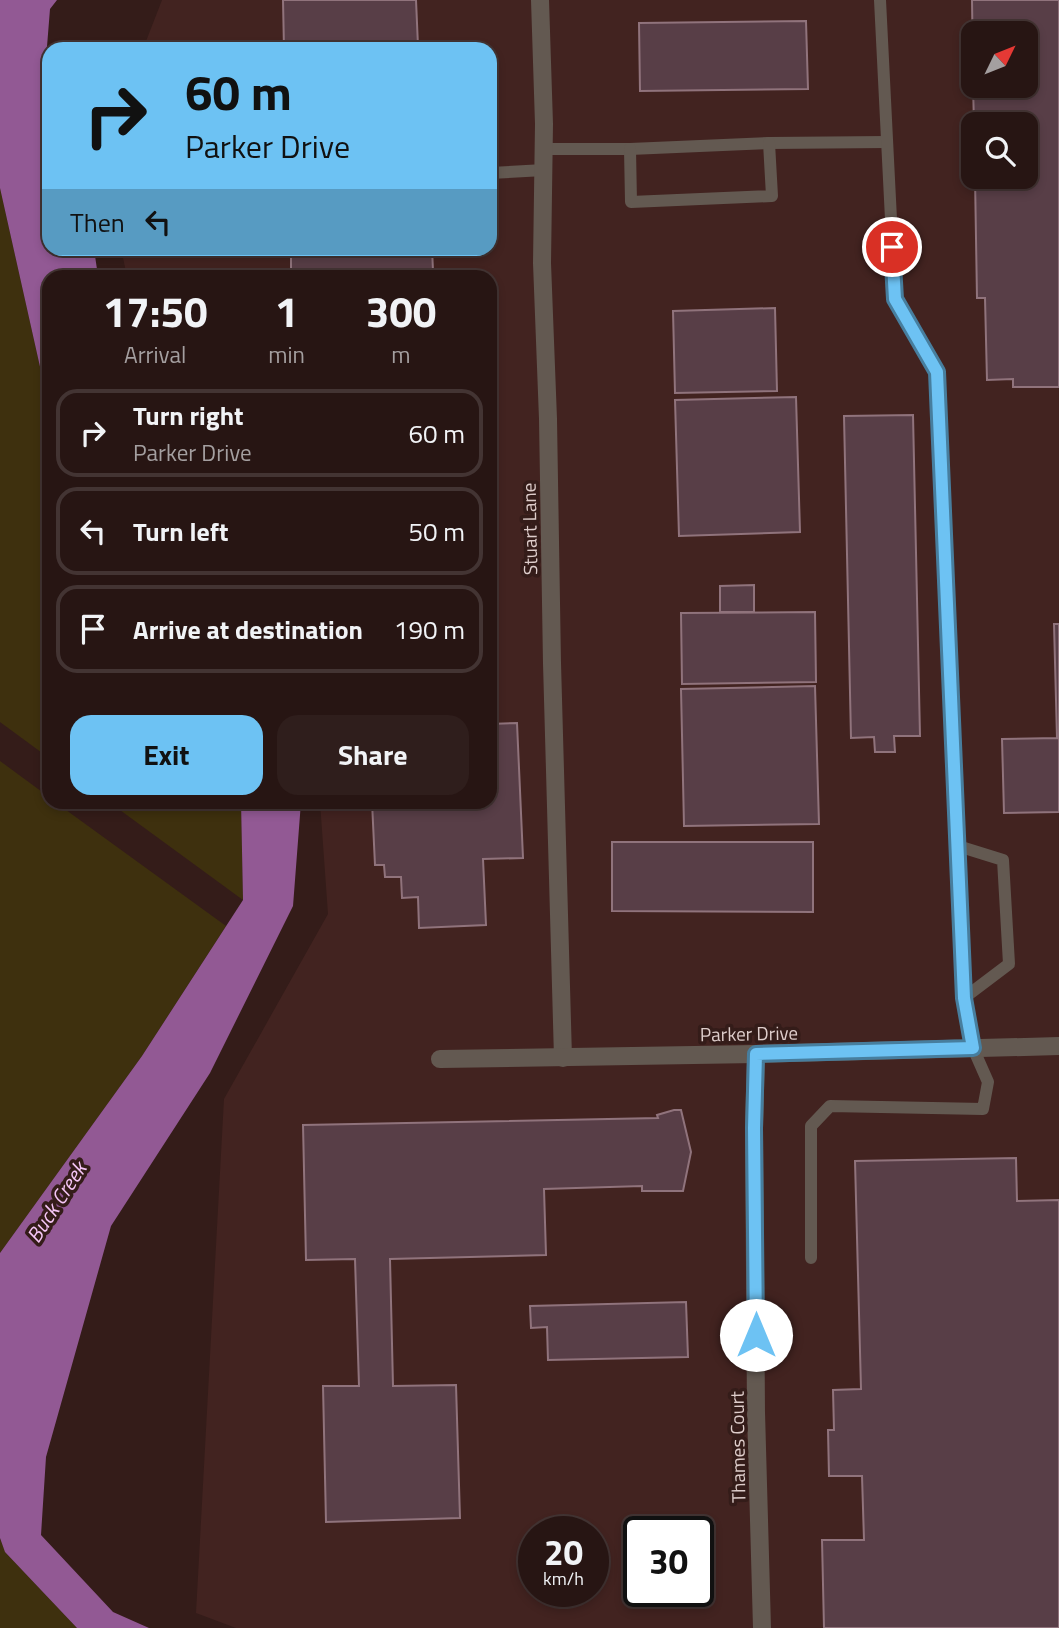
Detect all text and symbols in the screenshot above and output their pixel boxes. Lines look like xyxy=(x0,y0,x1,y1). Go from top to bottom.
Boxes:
north arrow xyxy=(961,21,1038,98)
map controls xyxy=(961,21,1038,189)
text: 60 m xyxy=(185,54,292,129)
icon: right xyxy=(70,70,161,161)
button: search xyxy=(961,112,1038,189)
text: Parker Drive xyxy=(185,122,350,170)
text: Then xyxy=(70,203,125,242)
icon: left xyxy=(139,203,177,241)
pin xyxy=(862,217,922,277)
icon: arrive xyxy=(873,228,911,266)
text: 17:50 xyxy=(103,279,208,343)
text: 1 xyxy=(275,279,298,343)
text: 300 xyxy=(366,279,436,343)
text: Arrival xyxy=(124,337,186,372)
text: min xyxy=(268,337,305,372)
text: m xyxy=(391,337,411,372)
text: Turn right xyxy=(133,396,244,435)
icon: right xyxy=(74,414,112,452)
text: 60 m xyxy=(408,414,465,453)
text: Parker Drive xyxy=(133,435,252,470)
street label: Stuart Lane xyxy=(514,483,544,575)
icon: left xyxy=(74,512,112,550)
text: Turn left xyxy=(133,512,228,551)
text: 50 m xyxy=(408,512,465,551)
icon: arrive xyxy=(74,610,112,648)
text: Arrive at destination xyxy=(133,610,363,649)
text: 190 m xyxy=(394,610,465,649)
button: Exit xyxy=(70,715,263,795)
button: Share xyxy=(277,715,469,795)
street label: Parker Drive xyxy=(700,1018,798,1048)
water label: Buck Creek xyxy=(18,1153,96,1249)
position arrow xyxy=(719,1298,793,1372)
street label: Thames Court xyxy=(722,1391,752,1503)
speed limit sign: 30 xyxy=(623,1516,714,1607)
text: 20 xyxy=(544,1525,583,1579)
text: km/h xyxy=(543,1565,584,1592)

